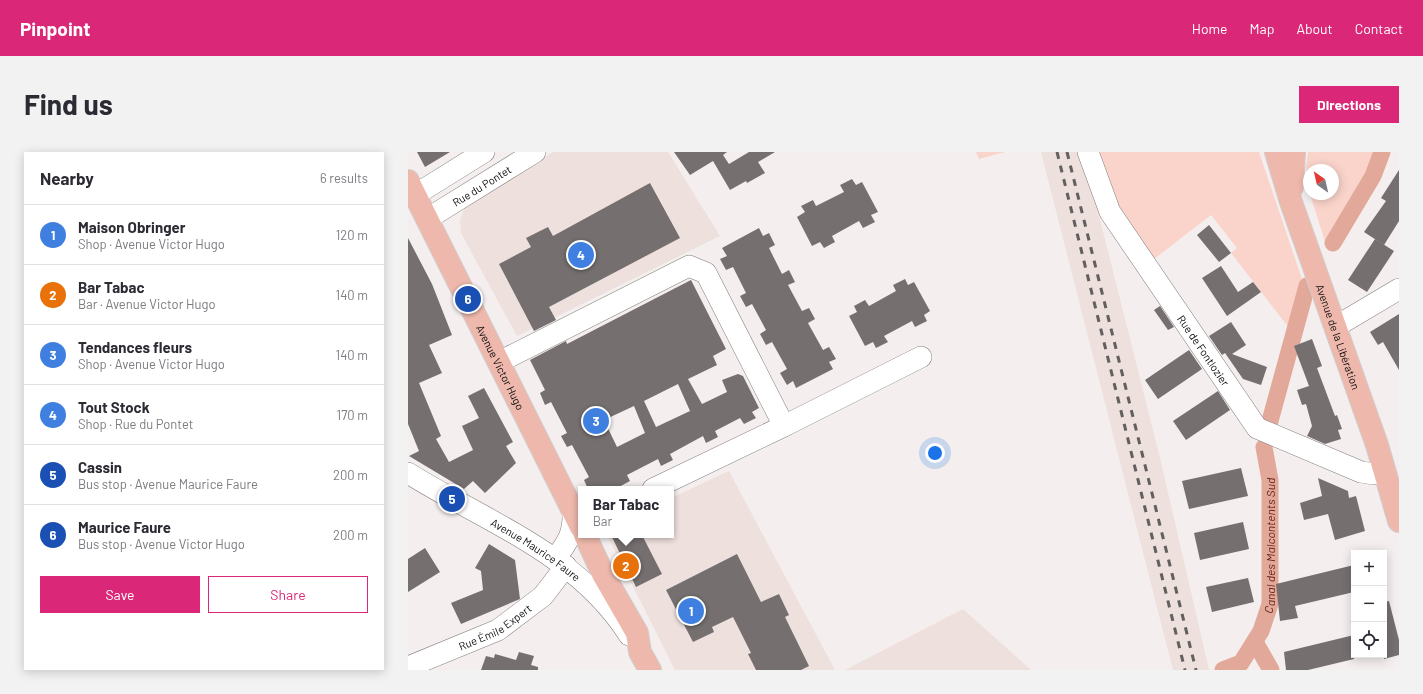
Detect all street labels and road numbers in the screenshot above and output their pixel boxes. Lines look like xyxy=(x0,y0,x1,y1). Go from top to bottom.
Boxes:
street label: Rue du Pontet xyxy=(450,162,513,208)
street label: Avenue de la Libération xyxy=(1314,282,1363,391)
street label: Rue de Fontlozier xyxy=(1175,312,1233,388)
street label: Avenue Victor Hugo xyxy=(474,322,528,412)
street label: Avenue Maurice Faure xyxy=(489,515,583,583)
street label: Rue Émile Expert xyxy=(456,601,534,652)

